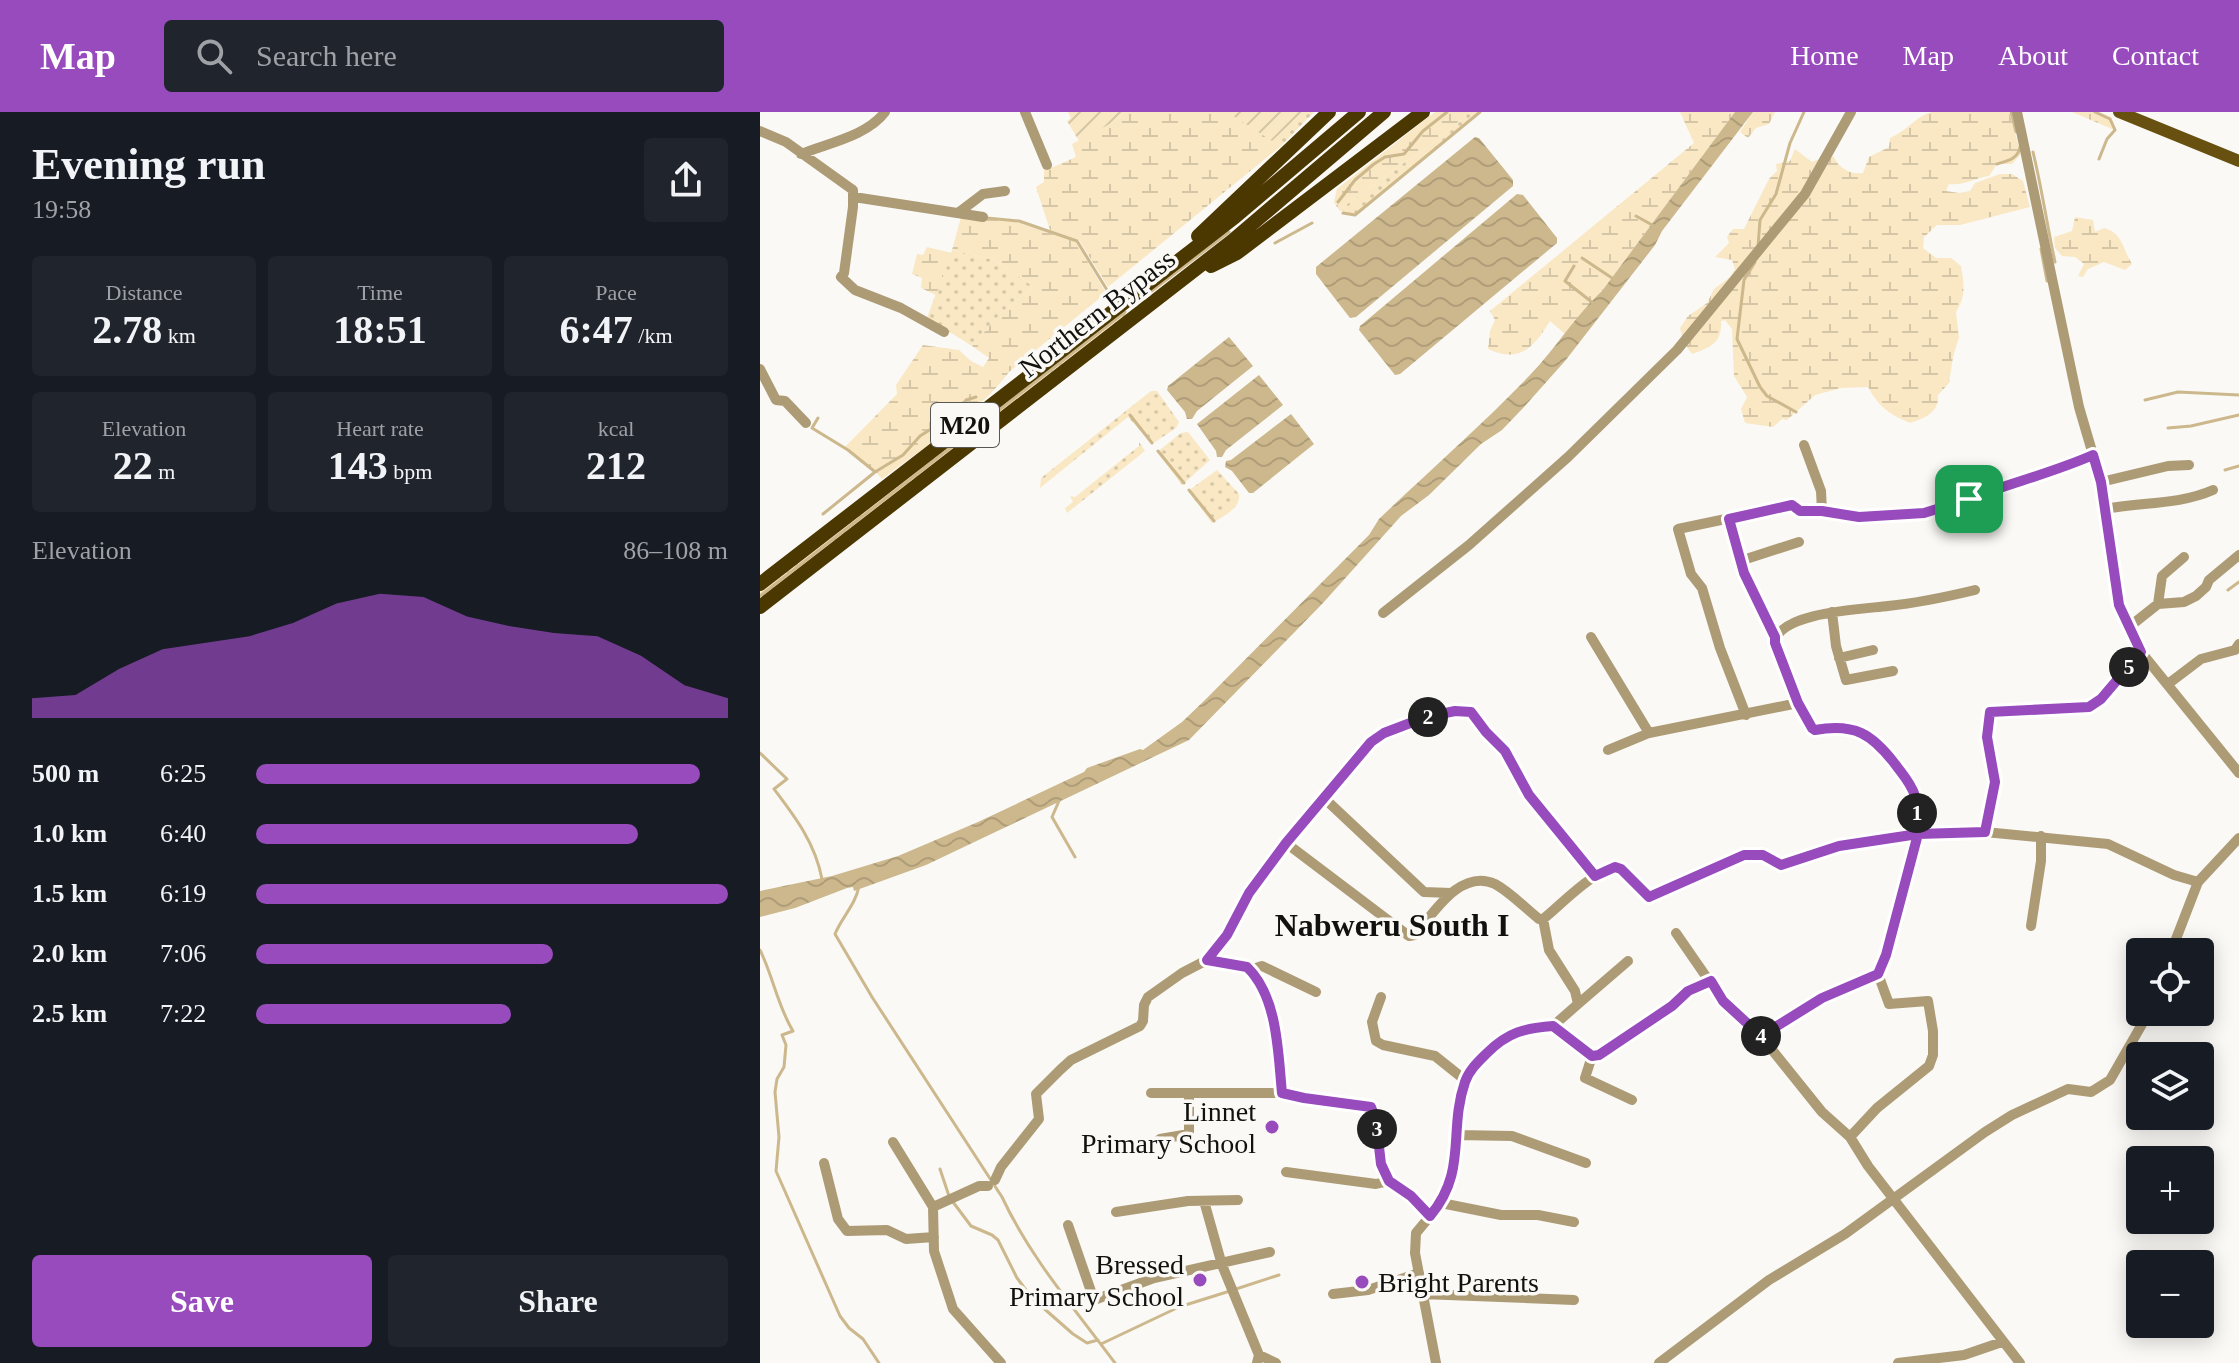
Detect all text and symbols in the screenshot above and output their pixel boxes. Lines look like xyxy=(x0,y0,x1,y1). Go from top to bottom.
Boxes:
search box xyxy=(164,20,724,92)
icon: search xyxy=(192,34,236,78)
text: Map xyxy=(40,35,116,77)
text: Search here xyxy=(256,39,397,72)
text: Home xyxy=(1790,40,1859,71)
text: Map xyxy=(1903,40,1954,71)
text: About xyxy=(1998,40,2068,71)
text: Contact xyxy=(2112,40,2199,71)
button: share xyxy=(644,138,728,222)
text: Evening run xyxy=(32,140,266,189)
text: 19:58 xyxy=(32,195,91,224)
street label: Northern Bypass xyxy=(1013,243,1181,383)
text: Distance xyxy=(106,280,182,305)
text: Time xyxy=(357,280,403,305)
text: Pace xyxy=(595,280,637,305)
text: 2.78 xyxy=(92,307,162,352)
text: 18:51 xyxy=(333,307,427,352)
text: 6:47 xyxy=(559,307,633,352)
text: km xyxy=(162,323,196,348)
text: /km xyxy=(633,323,673,348)
road number: M20 xyxy=(931,403,999,447)
text: Elevation xyxy=(102,416,186,441)
text: Heart rate xyxy=(336,416,424,441)
text: kcal xyxy=(598,416,634,441)
text: 22 xyxy=(113,443,153,488)
text: 143 xyxy=(328,443,388,488)
text: 212 xyxy=(586,443,646,488)
text: m xyxy=(153,459,175,484)
text: bpm xyxy=(388,459,432,484)
pin xyxy=(1935,465,2003,533)
icon: arrive xyxy=(1947,477,1991,521)
text: Elevation xyxy=(32,536,132,565)
text: 86–108 m xyxy=(623,536,728,565)
pin: 5 xyxy=(2109,647,2149,687)
text: 5 xyxy=(2124,654,2135,679)
pin: 2 xyxy=(1408,697,1448,737)
text: 2 xyxy=(1423,704,1434,729)
text: 500 m xyxy=(32,759,99,788)
text: 6:25 xyxy=(160,759,206,788)
pin: 1 xyxy=(1897,793,1937,833)
text: 1 xyxy=(1912,800,1923,825)
text: 1.0 km xyxy=(32,819,107,848)
text: 6:40 xyxy=(160,819,206,848)
text: 1.5 km xyxy=(32,879,107,908)
text: 6:19 xyxy=(160,879,206,908)
district label: Nabweru South I xyxy=(1275,907,1509,943)
map controls xyxy=(2126,938,2214,1338)
button: locate xyxy=(2126,938,2214,1026)
text: 2.0 km xyxy=(32,939,107,968)
text: 7:06 xyxy=(160,939,206,968)
text: 2.5 km xyxy=(32,999,107,1028)
text: 7:22 xyxy=(160,999,206,1028)
pin: 4 xyxy=(1741,1016,1781,1056)
text: 4 xyxy=(1756,1023,1767,1048)
button: layers xyxy=(2126,1042,2214,1130)
place label: Linnet Primary School xyxy=(1081,1096,1256,1159)
pin: 3 xyxy=(1357,1109,1397,1149)
text: 3 xyxy=(1372,1116,1383,1141)
marker: Linnet Primary School xyxy=(1263,1118,1281,1136)
button: + xyxy=(2126,1146,2214,1234)
place label: Bressed Primary School xyxy=(1009,1249,1184,1312)
button: − xyxy=(2126,1250,2214,1338)
button: Save xyxy=(32,1255,372,1347)
button: Share xyxy=(388,1255,728,1347)
place label: Bright Parents xyxy=(1378,1267,1539,1298)
marker: Bressed Primary School xyxy=(1191,1271,1209,1289)
marker: Bright Parents xyxy=(1353,1273,1371,1291)

